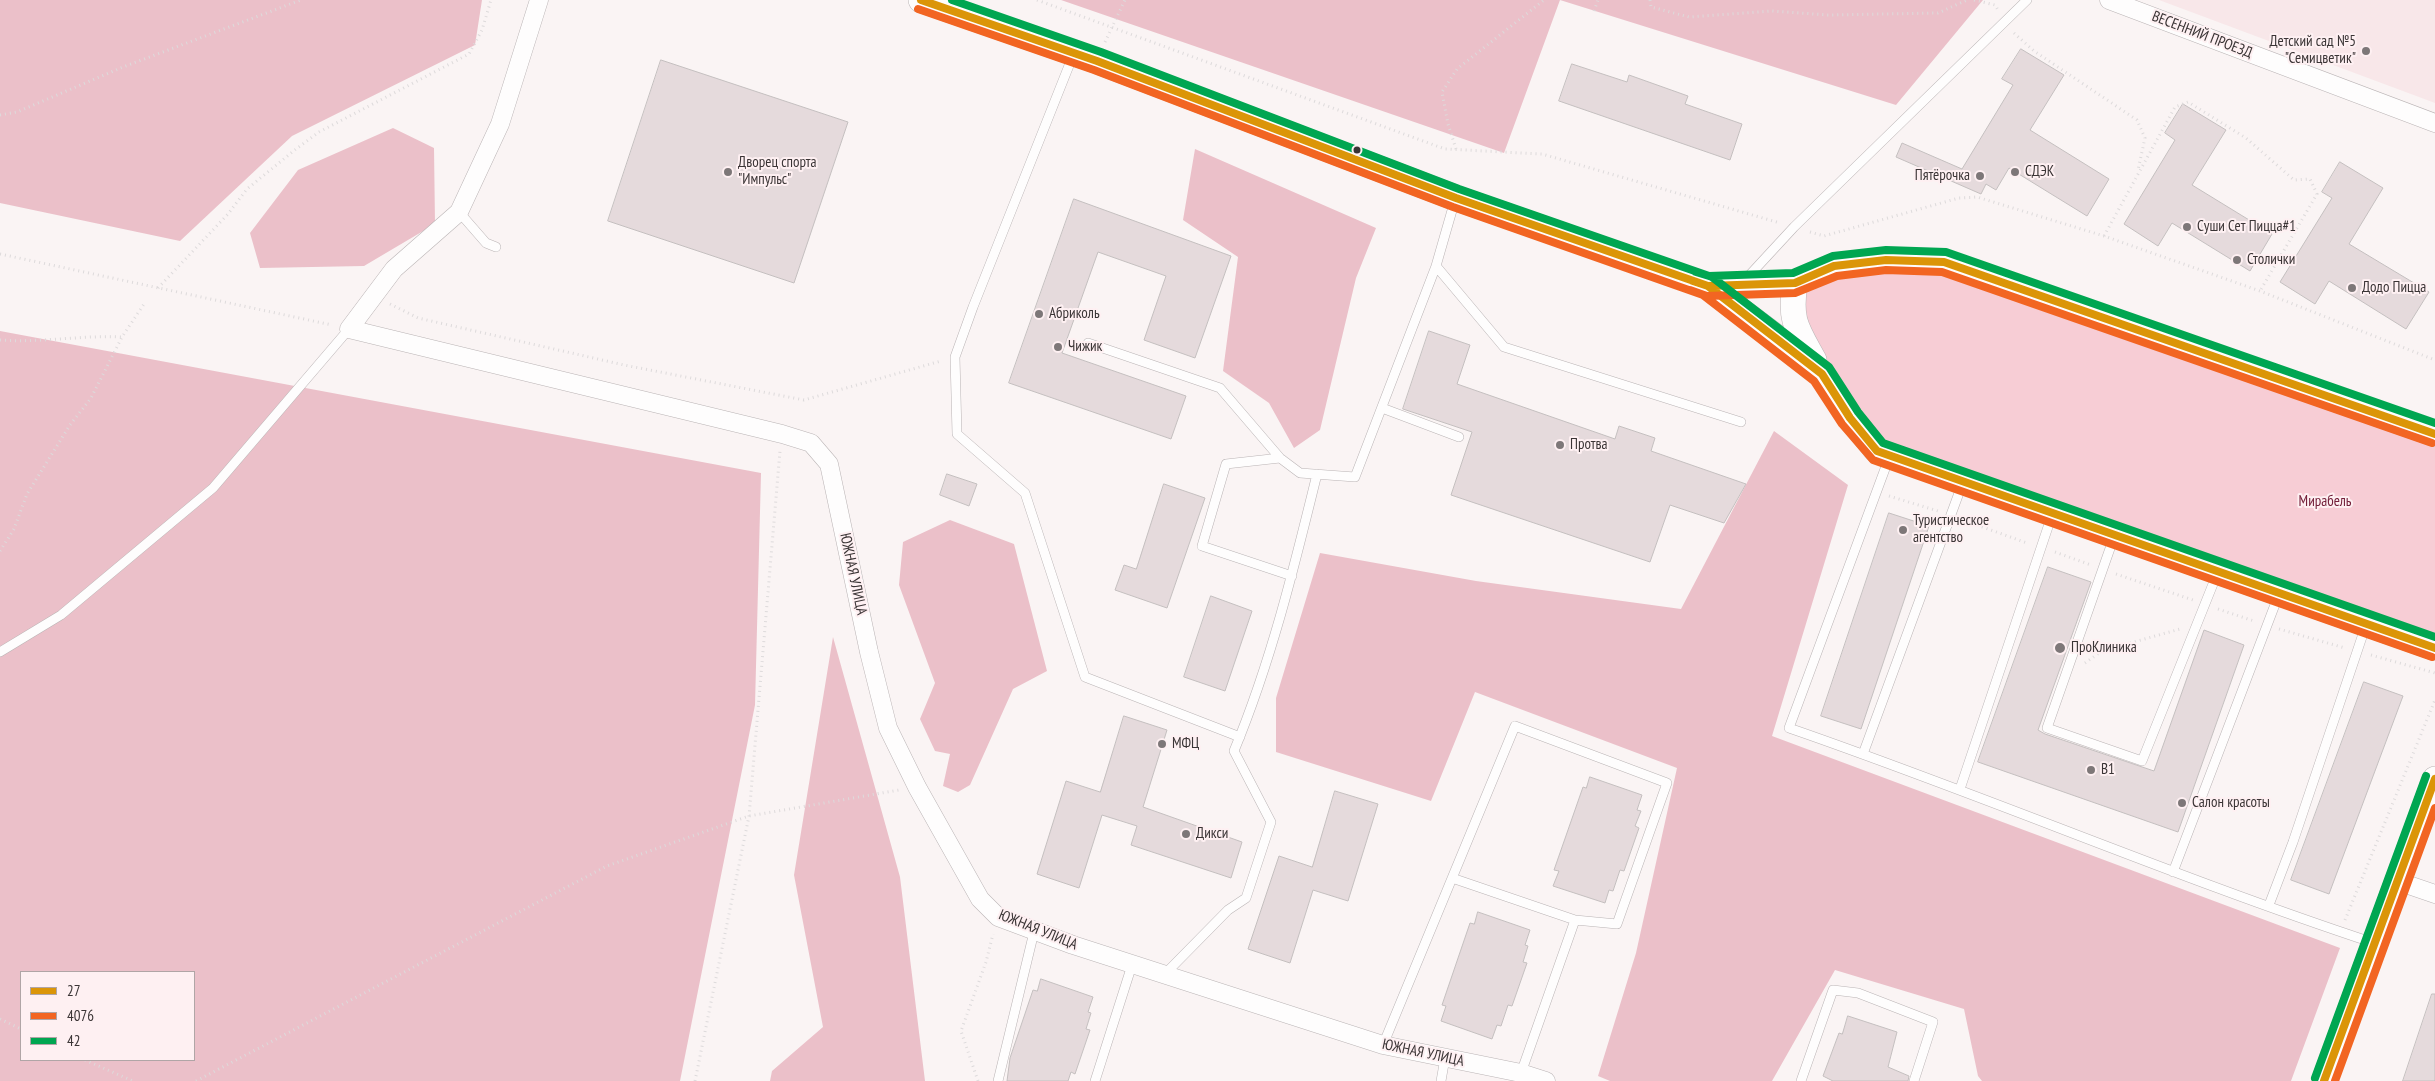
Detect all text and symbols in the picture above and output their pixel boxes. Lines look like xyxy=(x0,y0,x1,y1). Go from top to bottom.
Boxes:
street label: ВЕСЕННИЙ ПРОЕЗД xyxy=(2149,8,2255,62)
place label: Детский сад №5 "Семицветик" xyxy=(2270,33,2356,68)
marker: Детский сад №5 "Семицветик" xyxy=(2360,45,2372,57)
unlabelled marker xyxy=(1352,145,1362,155)
place label: Дворец спорта "Импульс" xyxy=(738,154,817,189)
place label: СДЭК xyxy=(2025,163,2054,181)
marker: Дворец спорта "Импульс" xyxy=(722,166,734,178)
marker: СДЭК xyxy=(2009,166,2021,178)
place label: Пятёрочка xyxy=(1915,167,1970,185)
marker: Пятёрочка xyxy=(1974,170,1986,182)
place label: Суши Сет Пицца#1 xyxy=(2197,218,2296,236)
marker: Суши Сет Пицца#1 xyxy=(2181,221,2193,233)
place label: Столички xyxy=(2247,251,2295,269)
marker: Столички xyxy=(2231,254,2243,266)
place label: Додо Пицца xyxy=(2362,279,2426,297)
marker: Додо Пицца xyxy=(2346,282,2358,294)
place label: Абриколь xyxy=(1049,305,1100,323)
marker: Абриколь xyxy=(1033,308,1045,320)
place label: Чижик xyxy=(1068,338,1102,356)
marker: Чижик xyxy=(1052,341,1064,353)
place label: Протва xyxy=(1570,436,1608,454)
marker: Протва xyxy=(1554,439,1566,451)
park label: Мирабель xyxy=(2299,493,2351,511)
place label: Туристическое агентство xyxy=(1913,512,1989,547)
marker: Туристическое агентство xyxy=(1897,524,1909,536)
street label: ЮЖНАЯ УЛИЦА xyxy=(836,531,870,617)
place label: ПроКлиника xyxy=(2071,639,2137,657)
marker: ПроКлиника xyxy=(2053,641,2067,655)
place label: МФЦ xyxy=(1172,735,1199,753)
marker: МФЦ xyxy=(1156,738,1168,750)
place label: В1 xyxy=(2101,761,2115,779)
marker: В1 xyxy=(2085,764,2097,776)
place label: Салон красоты xyxy=(2192,794,2270,812)
marker: Салон красоты xyxy=(2176,797,2188,809)
place label: Дикси xyxy=(1196,825,1228,843)
marker: Дикси xyxy=(1180,828,1192,840)
street label: ЮЖНАЯ УЛИЦА xyxy=(996,906,1080,954)
legend xyxy=(20,971,195,1061)
text: 27 xyxy=(67,981,81,1000)
text: 4076 xyxy=(67,1006,94,1025)
text: 42 xyxy=(67,1031,81,1050)
street label: ЮЖНАЯ УЛИЦА xyxy=(1380,1036,1466,1070)

